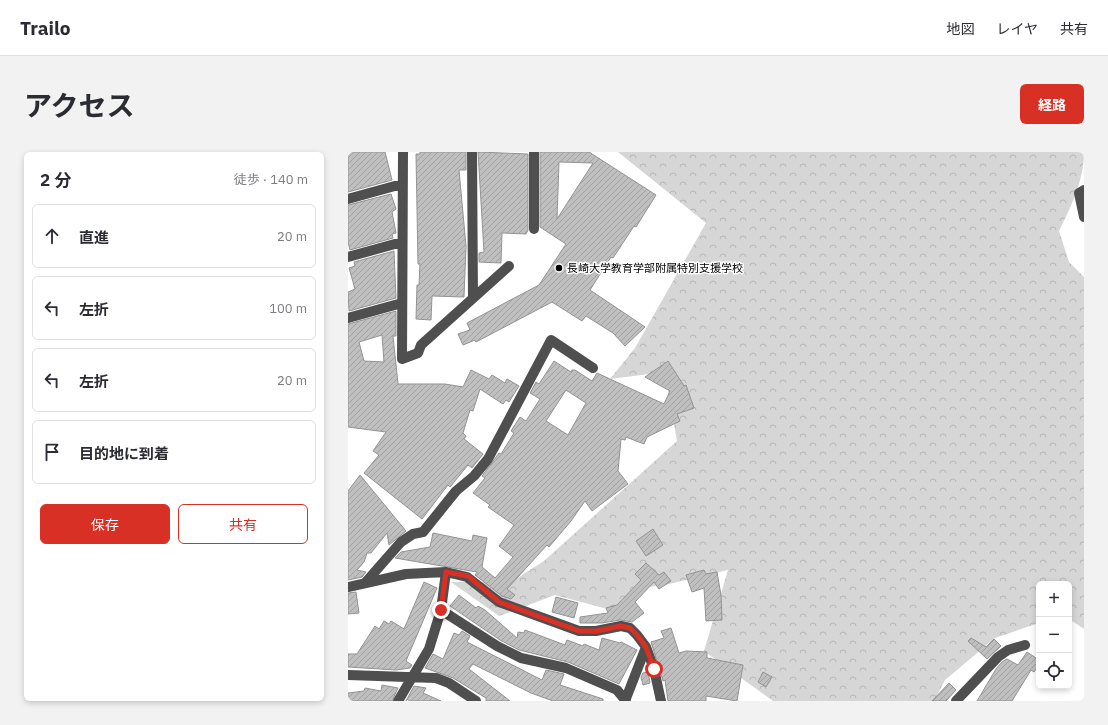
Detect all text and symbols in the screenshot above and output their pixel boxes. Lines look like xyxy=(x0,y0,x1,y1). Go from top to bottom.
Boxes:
text: Trailo xyxy=(20,16,70,40)
text: 地図 xyxy=(946,20,974,38)
text: レイヤ xyxy=(996,20,1038,38)
text: 共有 xyxy=(1060,20,1088,38)
button: 経路 xyxy=(1020,84,1084,124)
text: アクセス xyxy=(24,87,135,124)
text: 2 分 xyxy=(40,169,71,191)
text: 徒歩 · 140 m xyxy=(234,171,308,188)
icon: ahead xyxy=(41,225,63,247)
text: 直進 xyxy=(79,228,109,247)
text: 20 m xyxy=(277,228,307,245)
place label: 長崎大学教育学部附属特別支援学校 xyxy=(567,261,743,275)
marker: 長崎大学教育学部附属特別支援学校 xyxy=(554,263,564,273)
icon: left xyxy=(41,297,63,319)
text: 左折 xyxy=(79,300,109,319)
text: 100 m xyxy=(269,300,307,317)
icon: left xyxy=(41,369,63,391)
text: 左折 xyxy=(79,372,109,391)
text: 20 m xyxy=(277,372,307,389)
icon: arrive xyxy=(41,441,63,463)
text: 目的地に到着 xyxy=(79,444,169,463)
button: 保存 xyxy=(40,504,170,544)
button: 共有 xyxy=(178,504,308,544)
map controls xyxy=(1036,581,1072,689)
button: + xyxy=(1036,581,1072,617)
route end xyxy=(432,601,450,619)
button: − xyxy=(1036,617,1072,653)
button: locate xyxy=(1036,653,1072,689)
route start xyxy=(645,660,663,678)

